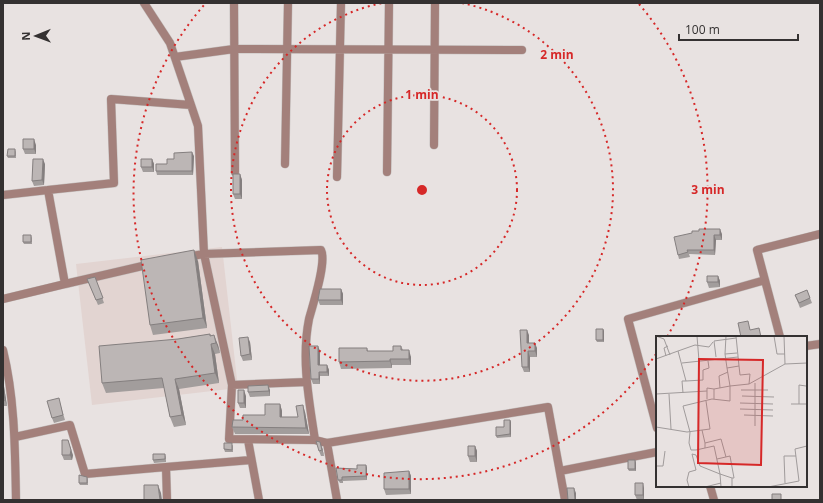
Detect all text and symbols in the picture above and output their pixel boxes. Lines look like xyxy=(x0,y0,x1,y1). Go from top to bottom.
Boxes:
north arrow xyxy=(16,16,56,56)
scale bar xyxy=(679,16,798,42)
text: 100 m xyxy=(685,21,720,38)
text: N xyxy=(18,32,33,41)
text: 2 min xyxy=(540,46,574,63)
text: 1 min xyxy=(405,86,439,103)
text: 3 min xyxy=(691,181,725,198)
centre of rings xyxy=(415,183,429,197)
inset map xyxy=(656,336,807,487)

